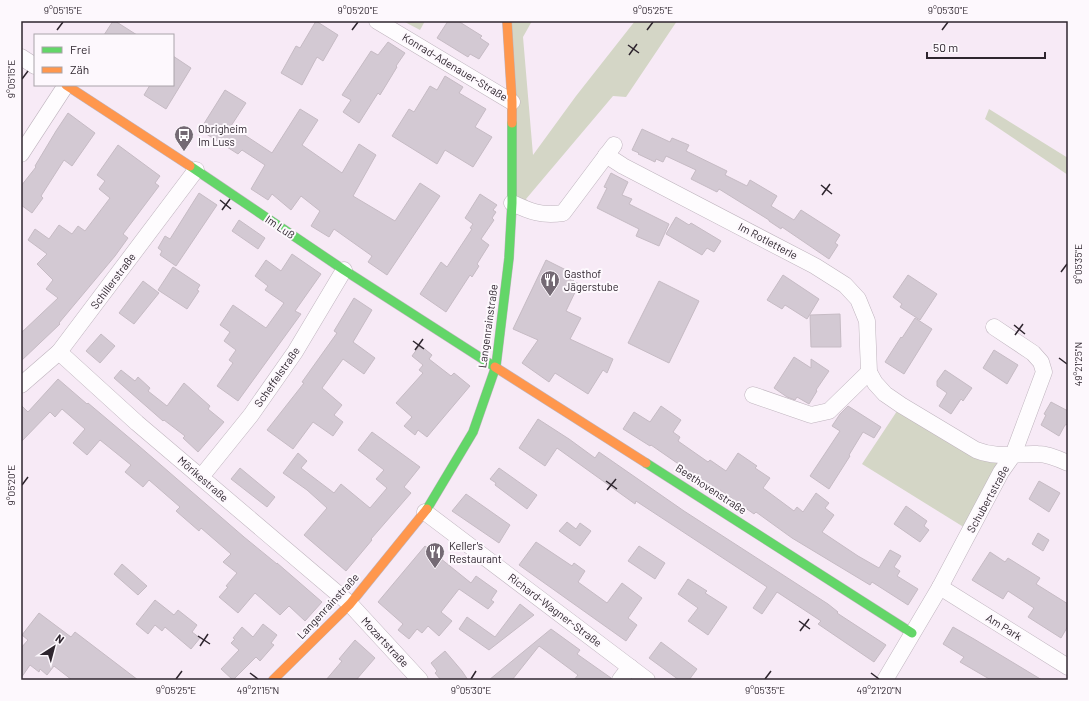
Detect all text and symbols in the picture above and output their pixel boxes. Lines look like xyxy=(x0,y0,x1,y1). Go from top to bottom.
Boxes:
text: 9°05'15"E xyxy=(44,4,82,16)
text: 9°05'20"E xyxy=(338,4,378,16)
text: 9°05'25"E xyxy=(633,4,673,16)
text: 9°05'30"E xyxy=(928,4,968,16)
street label: Konrad-Adenauer-Straße xyxy=(400,30,510,103)
legend xyxy=(34,34,174,86)
scale bar xyxy=(927,34,1045,60)
text: 50 m xyxy=(933,40,958,54)
text: Frei xyxy=(70,42,90,56)
text: 9°05'15"E xyxy=(5,60,17,98)
text: Zäh xyxy=(70,62,89,76)
place label: Obrigheim Im Luss xyxy=(198,122,247,148)
bus stop icon: Obrigheim Im Luss xyxy=(173,124,195,152)
street label: Im Luß xyxy=(263,212,297,241)
street label: Im Rotletterle xyxy=(736,220,800,262)
text: 9°05'35"E xyxy=(1072,244,1084,284)
street label: Schillerstraße xyxy=(87,250,138,311)
place label: Gasthof Jägerstube xyxy=(564,267,619,293)
restaurant icon: Gasthof Jägerstube xyxy=(539,269,561,297)
street label: Langenrainstraße xyxy=(475,283,500,369)
text: 49°21'25"N xyxy=(1072,342,1084,386)
street label: Scheffelstraße xyxy=(251,344,302,409)
street label: Mörikestraße xyxy=(175,453,231,504)
street label: Beethovenstraße xyxy=(673,461,749,516)
street label: Schubertstraße xyxy=(964,463,1011,535)
text: 9°05'20"E xyxy=(5,465,17,505)
place label: Keller's Restaurant xyxy=(449,539,502,565)
restaurant icon: Keller's Restaurant xyxy=(424,541,446,569)
street label: Langenrainstraße xyxy=(294,570,361,641)
street label: Richard-Wagner-Straße xyxy=(506,570,605,649)
street label: Am Park xyxy=(984,611,1025,643)
street label: Mozartstraße xyxy=(359,614,412,669)
north arrow xyxy=(34,627,74,667)
text: N xyxy=(53,631,67,646)
text: 9°05'25"E xyxy=(156,684,196,696)
text: 49°21'15"N xyxy=(237,684,279,696)
text: 9°05'30"E xyxy=(451,684,491,696)
text: 9°05'35"E xyxy=(745,684,785,696)
text: 49°21'20"N xyxy=(857,684,901,696)

